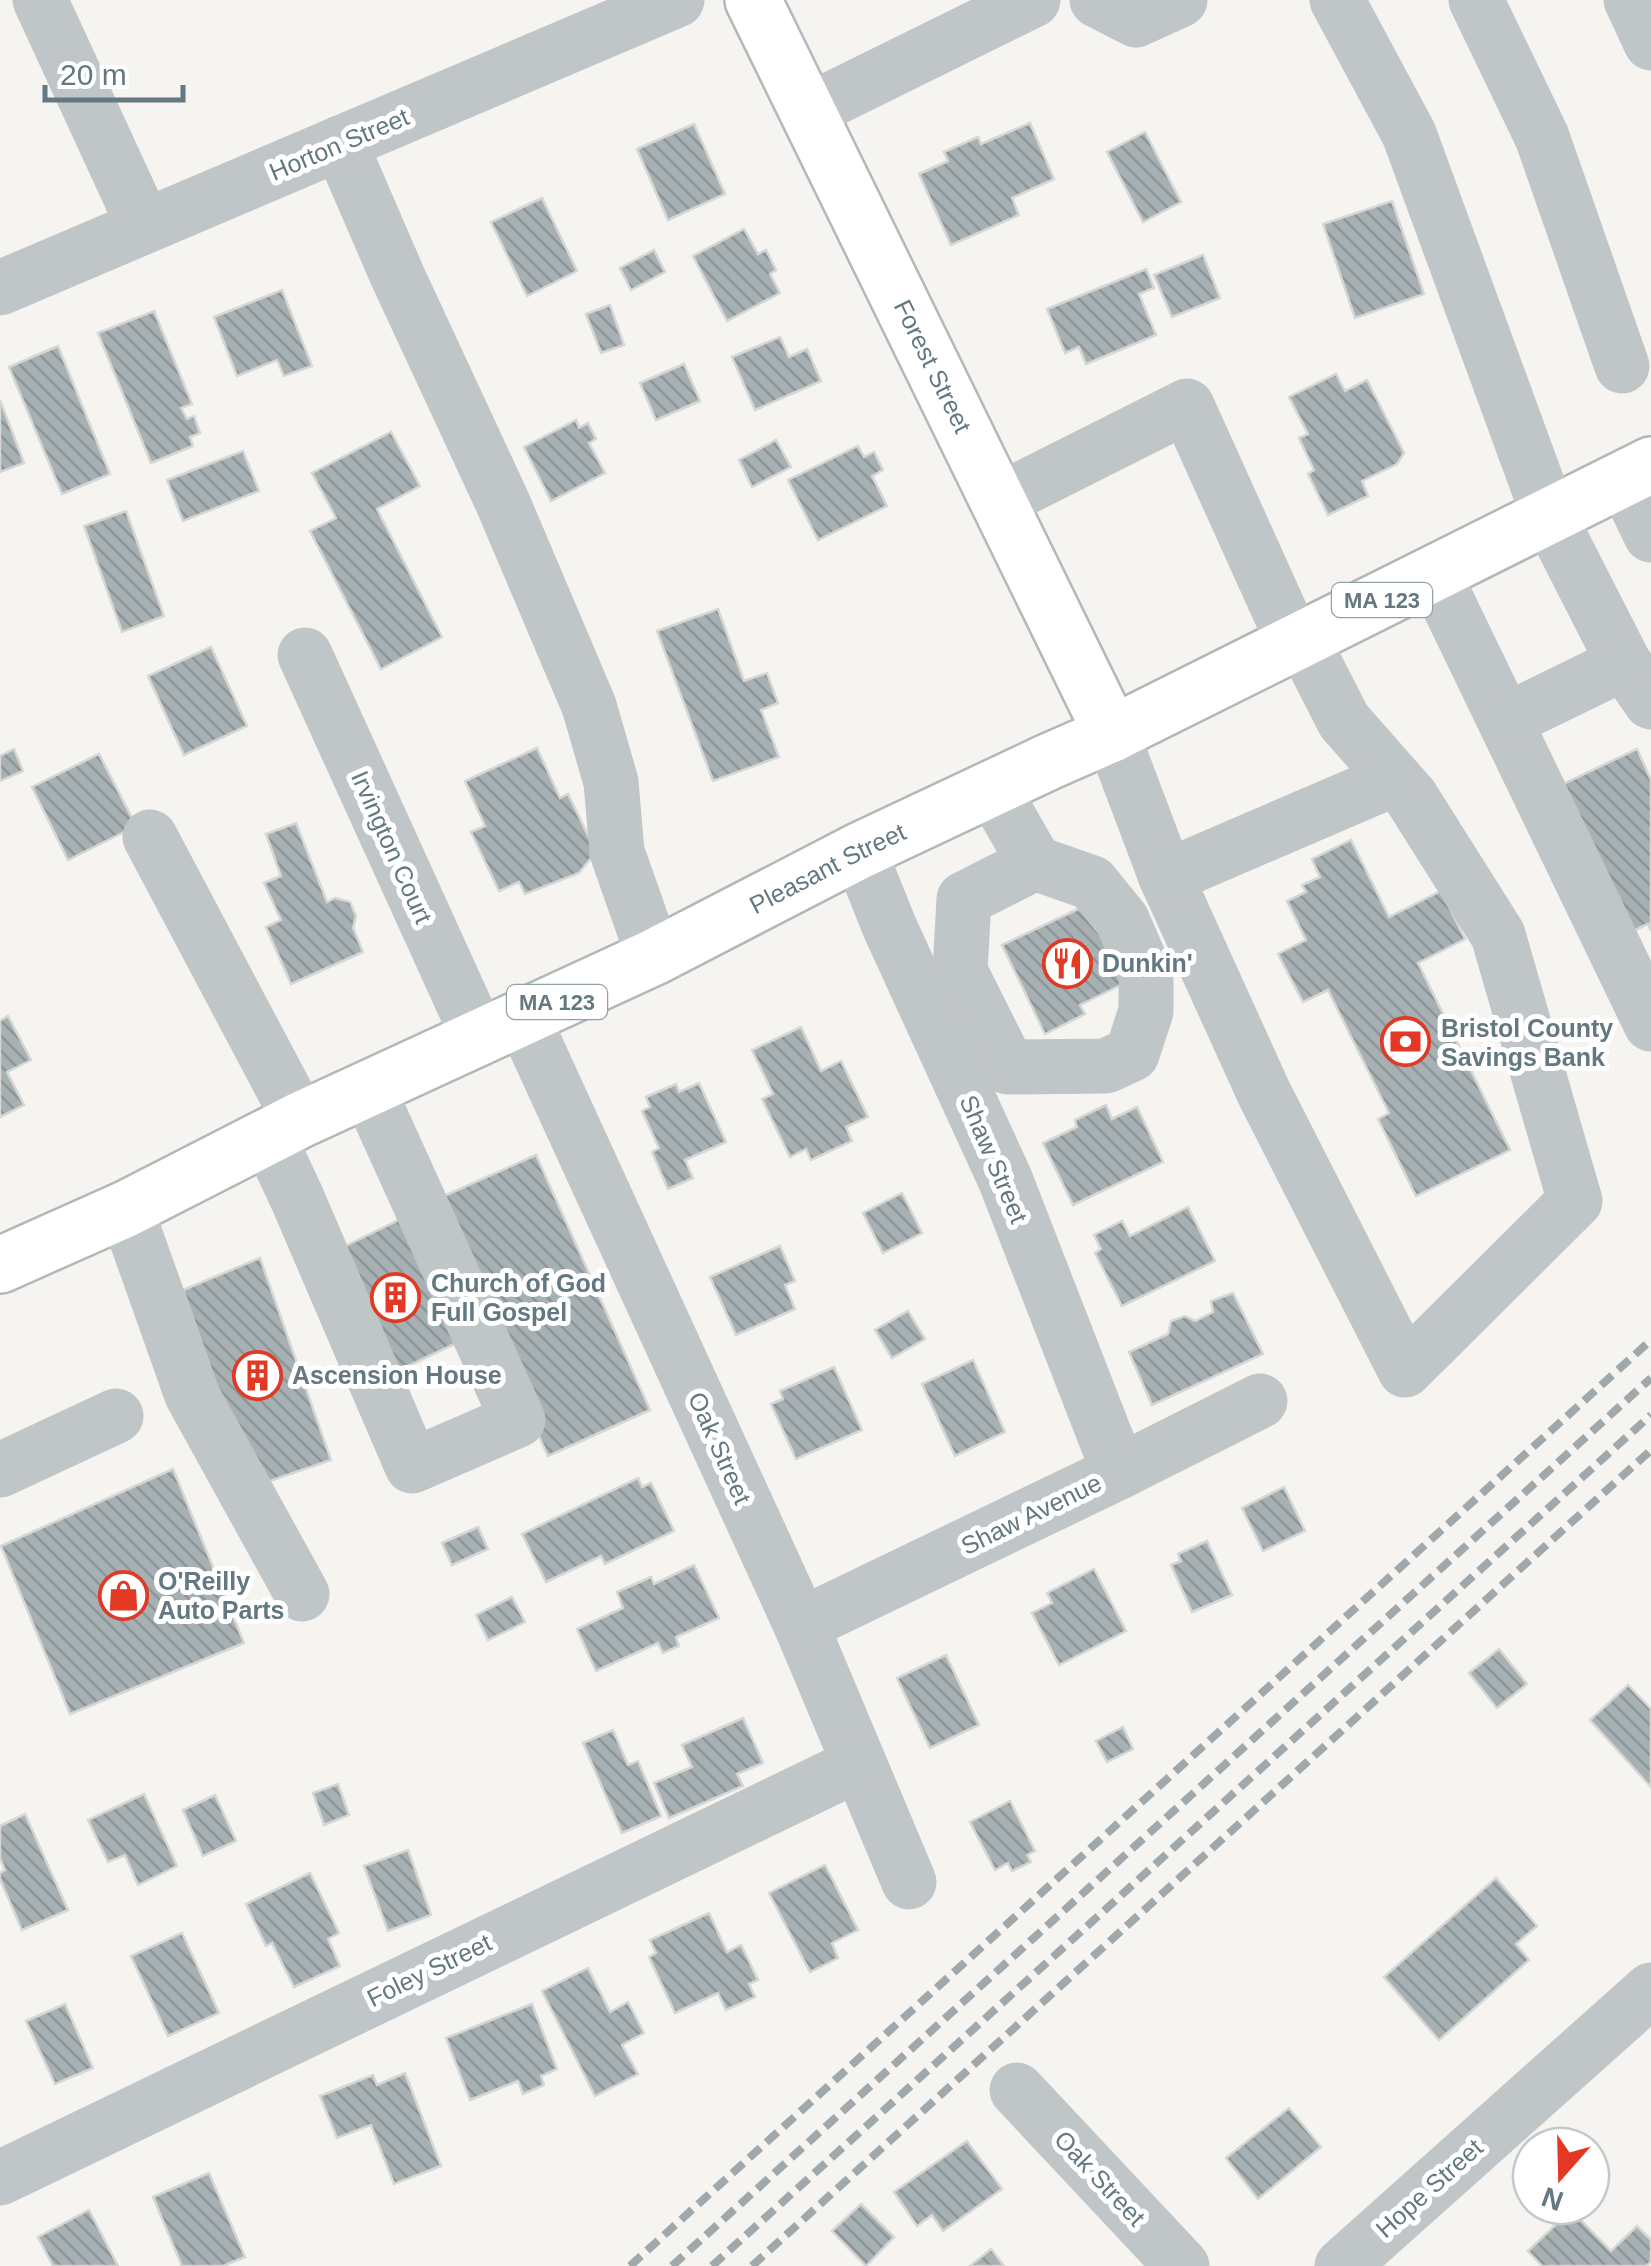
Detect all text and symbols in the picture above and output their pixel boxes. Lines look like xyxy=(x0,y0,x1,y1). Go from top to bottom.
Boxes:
scale bar xyxy=(45,40,182,102)
text: 20 m xyxy=(60,58,127,91)
street label: Horton Street xyxy=(265,102,413,186)
street label: Forest Street xyxy=(889,295,977,437)
road number: MA 123 xyxy=(1332,583,1432,617)
street label: Irvington Court xyxy=(346,766,438,928)
street label: Pleasant Street xyxy=(745,817,910,919)
restaurant icon: Dunkin' xyxy=(1041,937,1093,989)
place label: Dunkin' xyxy=(1102,949,1193,977)
road number: MA 123 xyxy=(507,985,607,1019)
place label: Bristol County Savings Bank xyxy=(1441,1014,1613,1071)
bank icon: Bristol County Savings Bank xyxy=(1380,1016,1432,1068)
street label: Shaw Street xyxy=(955,1091,1034,1227)
place label: Church of God Full Gospel xyxy=(431,1269,606,1326)
building icon: Church of God Full Gospel xyxy=(370,1271,422,1323)
building icon: Ascension House xyxy=(231,1349,283,1401)
place label: Ascension House xyxy=(292,1361,502,1389)
street label: Oak Street xyxy=(683,1388,757,1508)
street label: Shaw Avenue xyxy=(956,1468,1106,1560)
place label: O'Reilly Auto Parts xyxy=(158,1567,284,1624)
shop icon: O'Reilly Auto Parts xyxy=(97,1569,149,1621)
street label: Foley Street xyxy=(362,1928,496,2012)
street label: Oak Street xyxy=(1049,2125,1151,2231)
north arrow xyxy=(1511,2126,1611,2226)
street label: Hope Street xyxy=(1370,2133,1488,2243)
text: N xyxy=(1538,2181,1567,2217)

